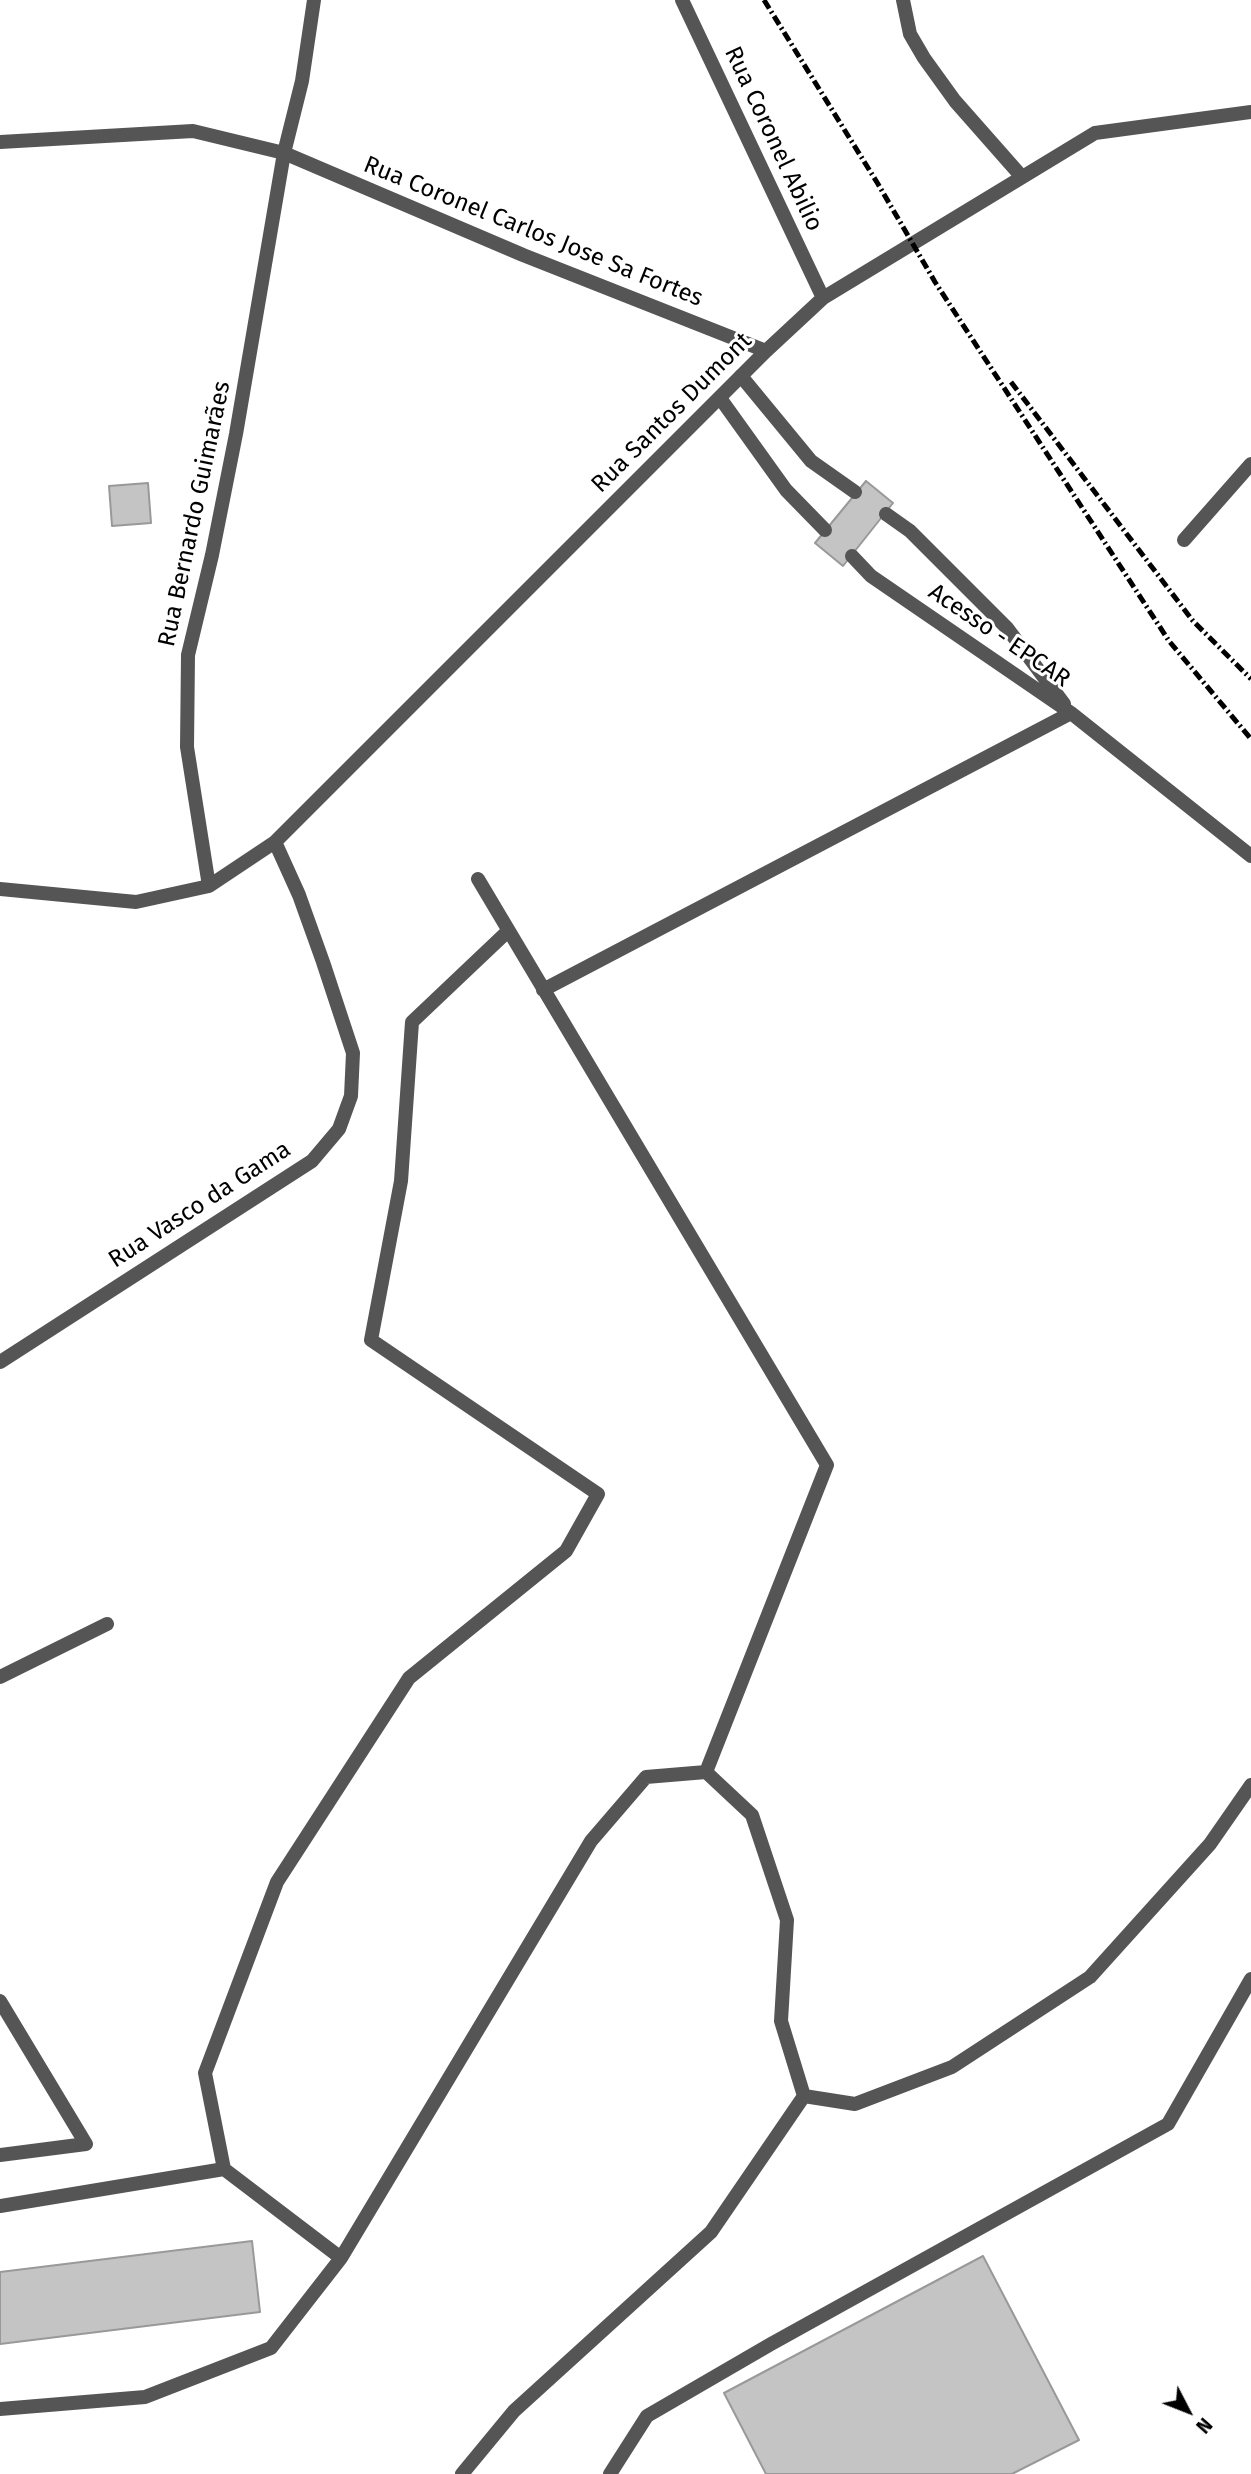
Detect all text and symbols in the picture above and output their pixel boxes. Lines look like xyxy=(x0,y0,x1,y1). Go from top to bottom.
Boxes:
street label: Rua Coronel Abilio xyxy=(718,42,828,236)
street label: Rua Coronel Carlos Jose Sa Fortes xyxy=(359,151,707,313)
street label: Rua Santos Dumont xyxy=(586,327,758,499)
street label: Rua Bernardo Guimarães xyxy=(153,379,237,649)
street label: Acesso - EPCAR xyxy=(923,578,1075,694)
street label: Rua Vasco da Gama xyxy=(104,1135,296,1275)
north arrow xyxy=(1153,2376,1223,2446)
text: N xyxy=(1191,2413,1217,2438)

